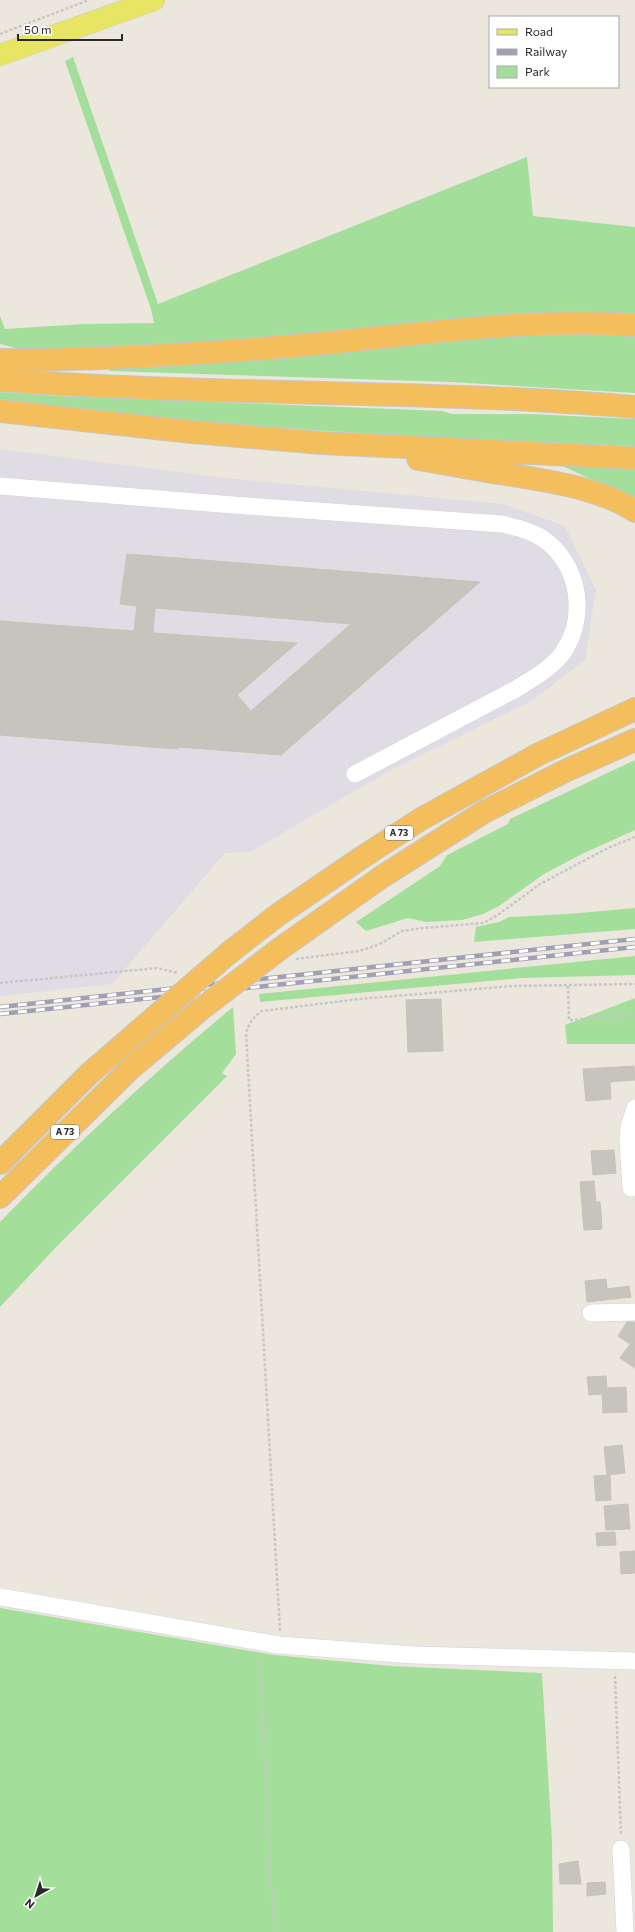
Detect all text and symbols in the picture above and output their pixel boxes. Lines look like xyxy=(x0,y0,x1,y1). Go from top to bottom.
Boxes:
scale bar xyxy=(18,16,122,42)
legend xyxy=(489,16,619,88)
text: 50 m xyxy=(24,22,52,36)
text: Road xyxy=(525,24,553,38)
text: Railway xyxy=(525,44,567,58)
text: Park xyxy=(525,64,551,78)
road number: A 73 xyxy=(385,826,413,840)
road number: A 73 xyxy=(51,1125,79,1139)
north arrow xyxy=(16,1876,56,1916)
text: N xyxy=(22,1897,37,1912)

